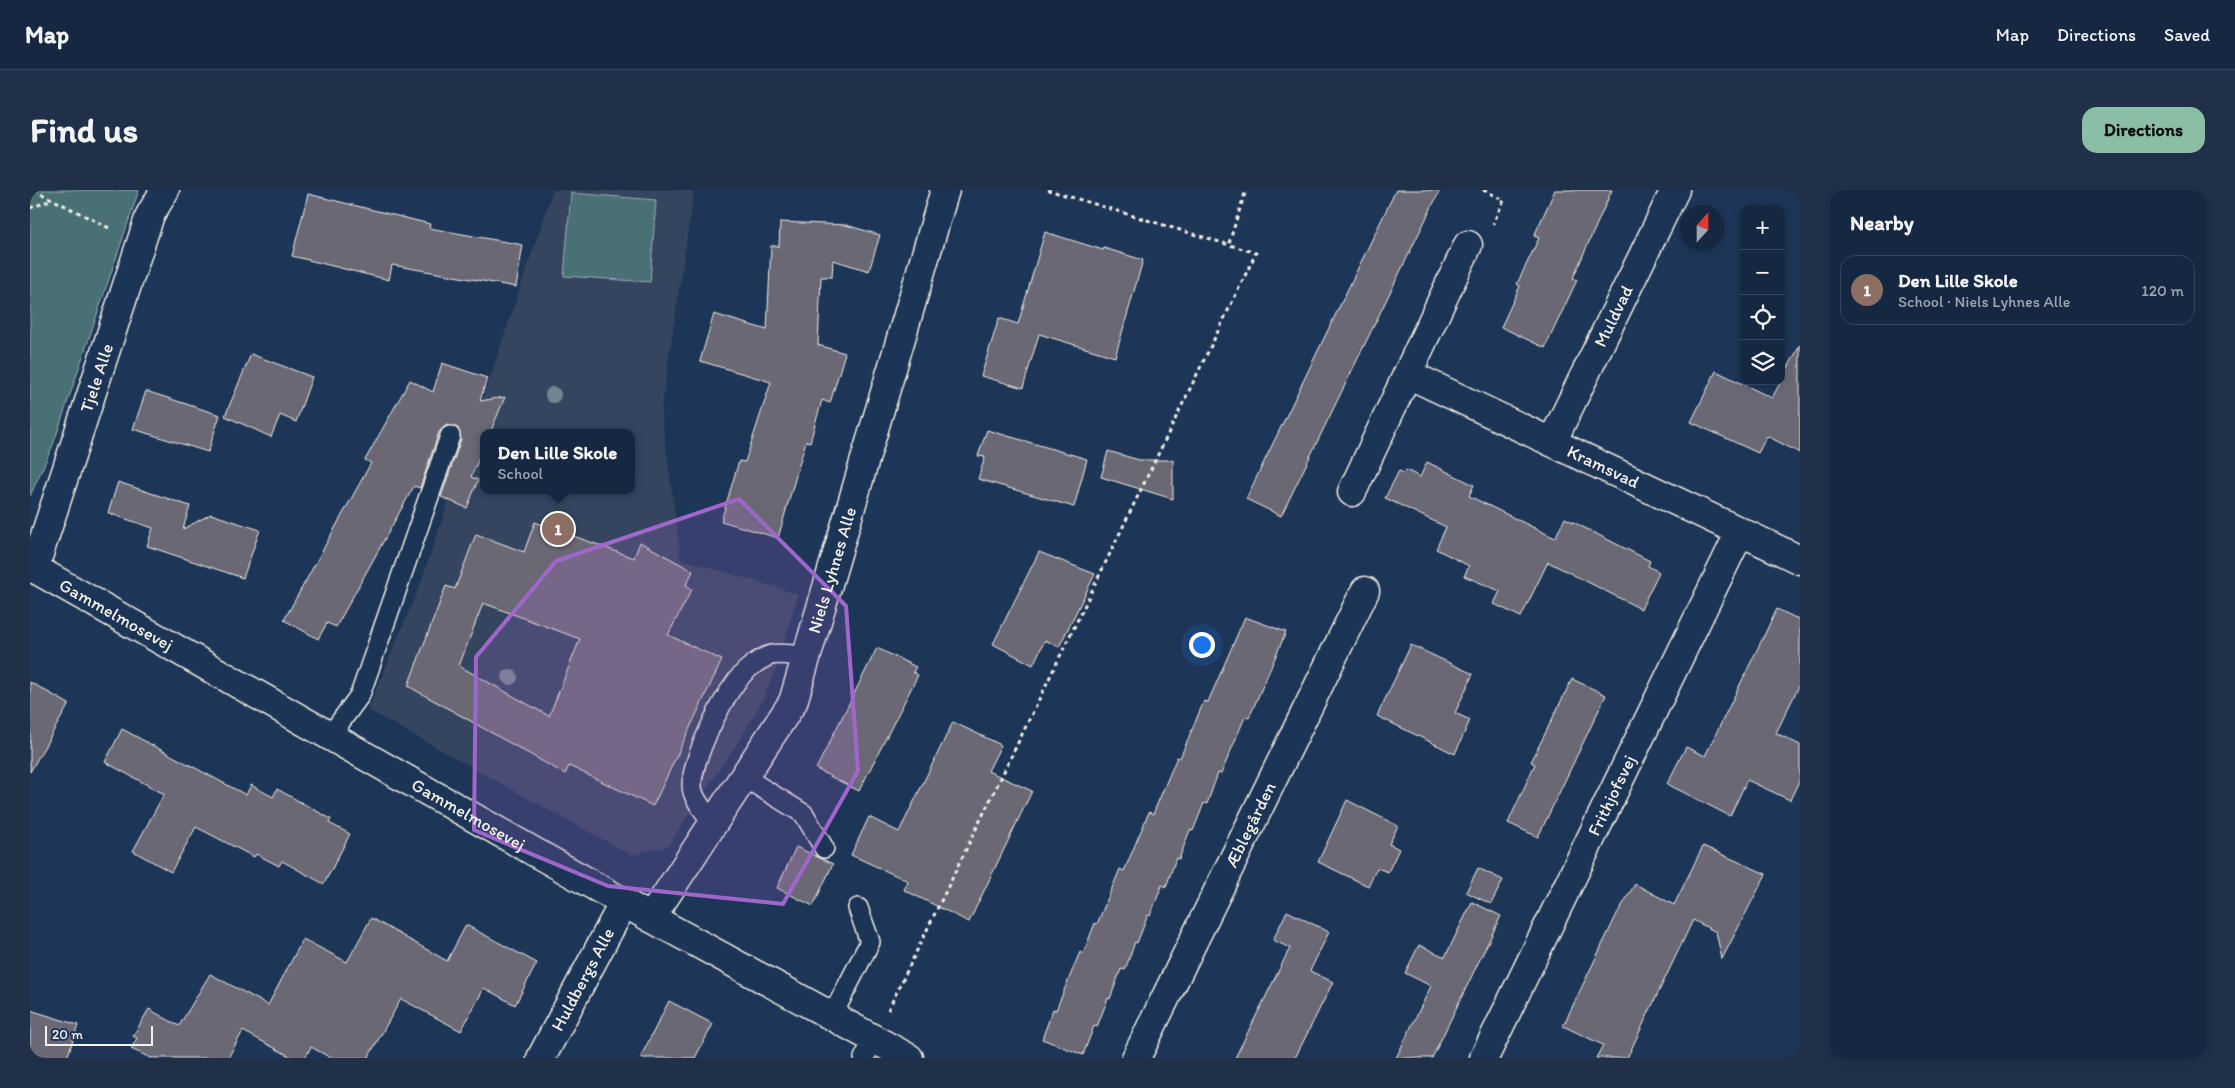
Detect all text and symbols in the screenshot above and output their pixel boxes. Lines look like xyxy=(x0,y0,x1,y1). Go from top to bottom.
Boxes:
text: Map xyxy=(25,20,69,49)
text: Map xyxy=(1996,24,2029,46)
text: Directions xyxy=(2057,24,2136,46)
text: Saved xyxy=(2164,24,2210,46)
button: Directions xyxy=(2082,107,2205,153)
text: Find us xyxy=(30,109,138,151)
north arrow xyxy=(1680,205,1725,250)
map controls xyxy=(1740,205,1785,385)
button: + xyxy=(1740,205,1785,250)
text: Nearby xyxy=(1850,210,1914,235)
button: − xyxy=(1740,250,1785,295)
text: Den Lille Skole xyxy=(1898,269,2018,292)
text: 1 xyxy=(1863,281,1871,300)
text: 120 m xyxy=(2141,281,2184,300)
street label: Muldvad xyxy=(1589,282,1638,351)
text: School · Niels Lyhnes Alle xyxy=(1898,292,2070,311)
button: locate xyxy=(1740,295,1785,340)
button: layers xyxy=(1740,340,1785,385)
street label: Tjele Alle xyxy=(75,341,118,415)
popup xyxy=(480,429,635,494)
street label: Kramsvad xyxy=(1564,440,1643,493)
text: Den Lille Skole xyxy=(498,441,617,464)
text: School xyxy=(498,464,543,483)
street label: Niels Lyhnes Alle xyxy=(803,504,861,636)
pin: 1 xyxy=(542,510,574,548)
street label: Gammelmosevej xyxy=(55,574,177,656)
your location xyxy=(1189,632,1215,658)
street label: Frithjofsvej xyxy=(1583,751,1641,839)
street label: Gammelmosevej xyxy=(408,774,529,856)
street label: Æblegården xyxy=(1220,778,1281,871)
street label: Huldbergs Alle xyxy=(546,924,619,1035)
scale bar xyxy=(45,1023,152,1046)
text: 20 m xyxy=(52,1026,83,1043)

